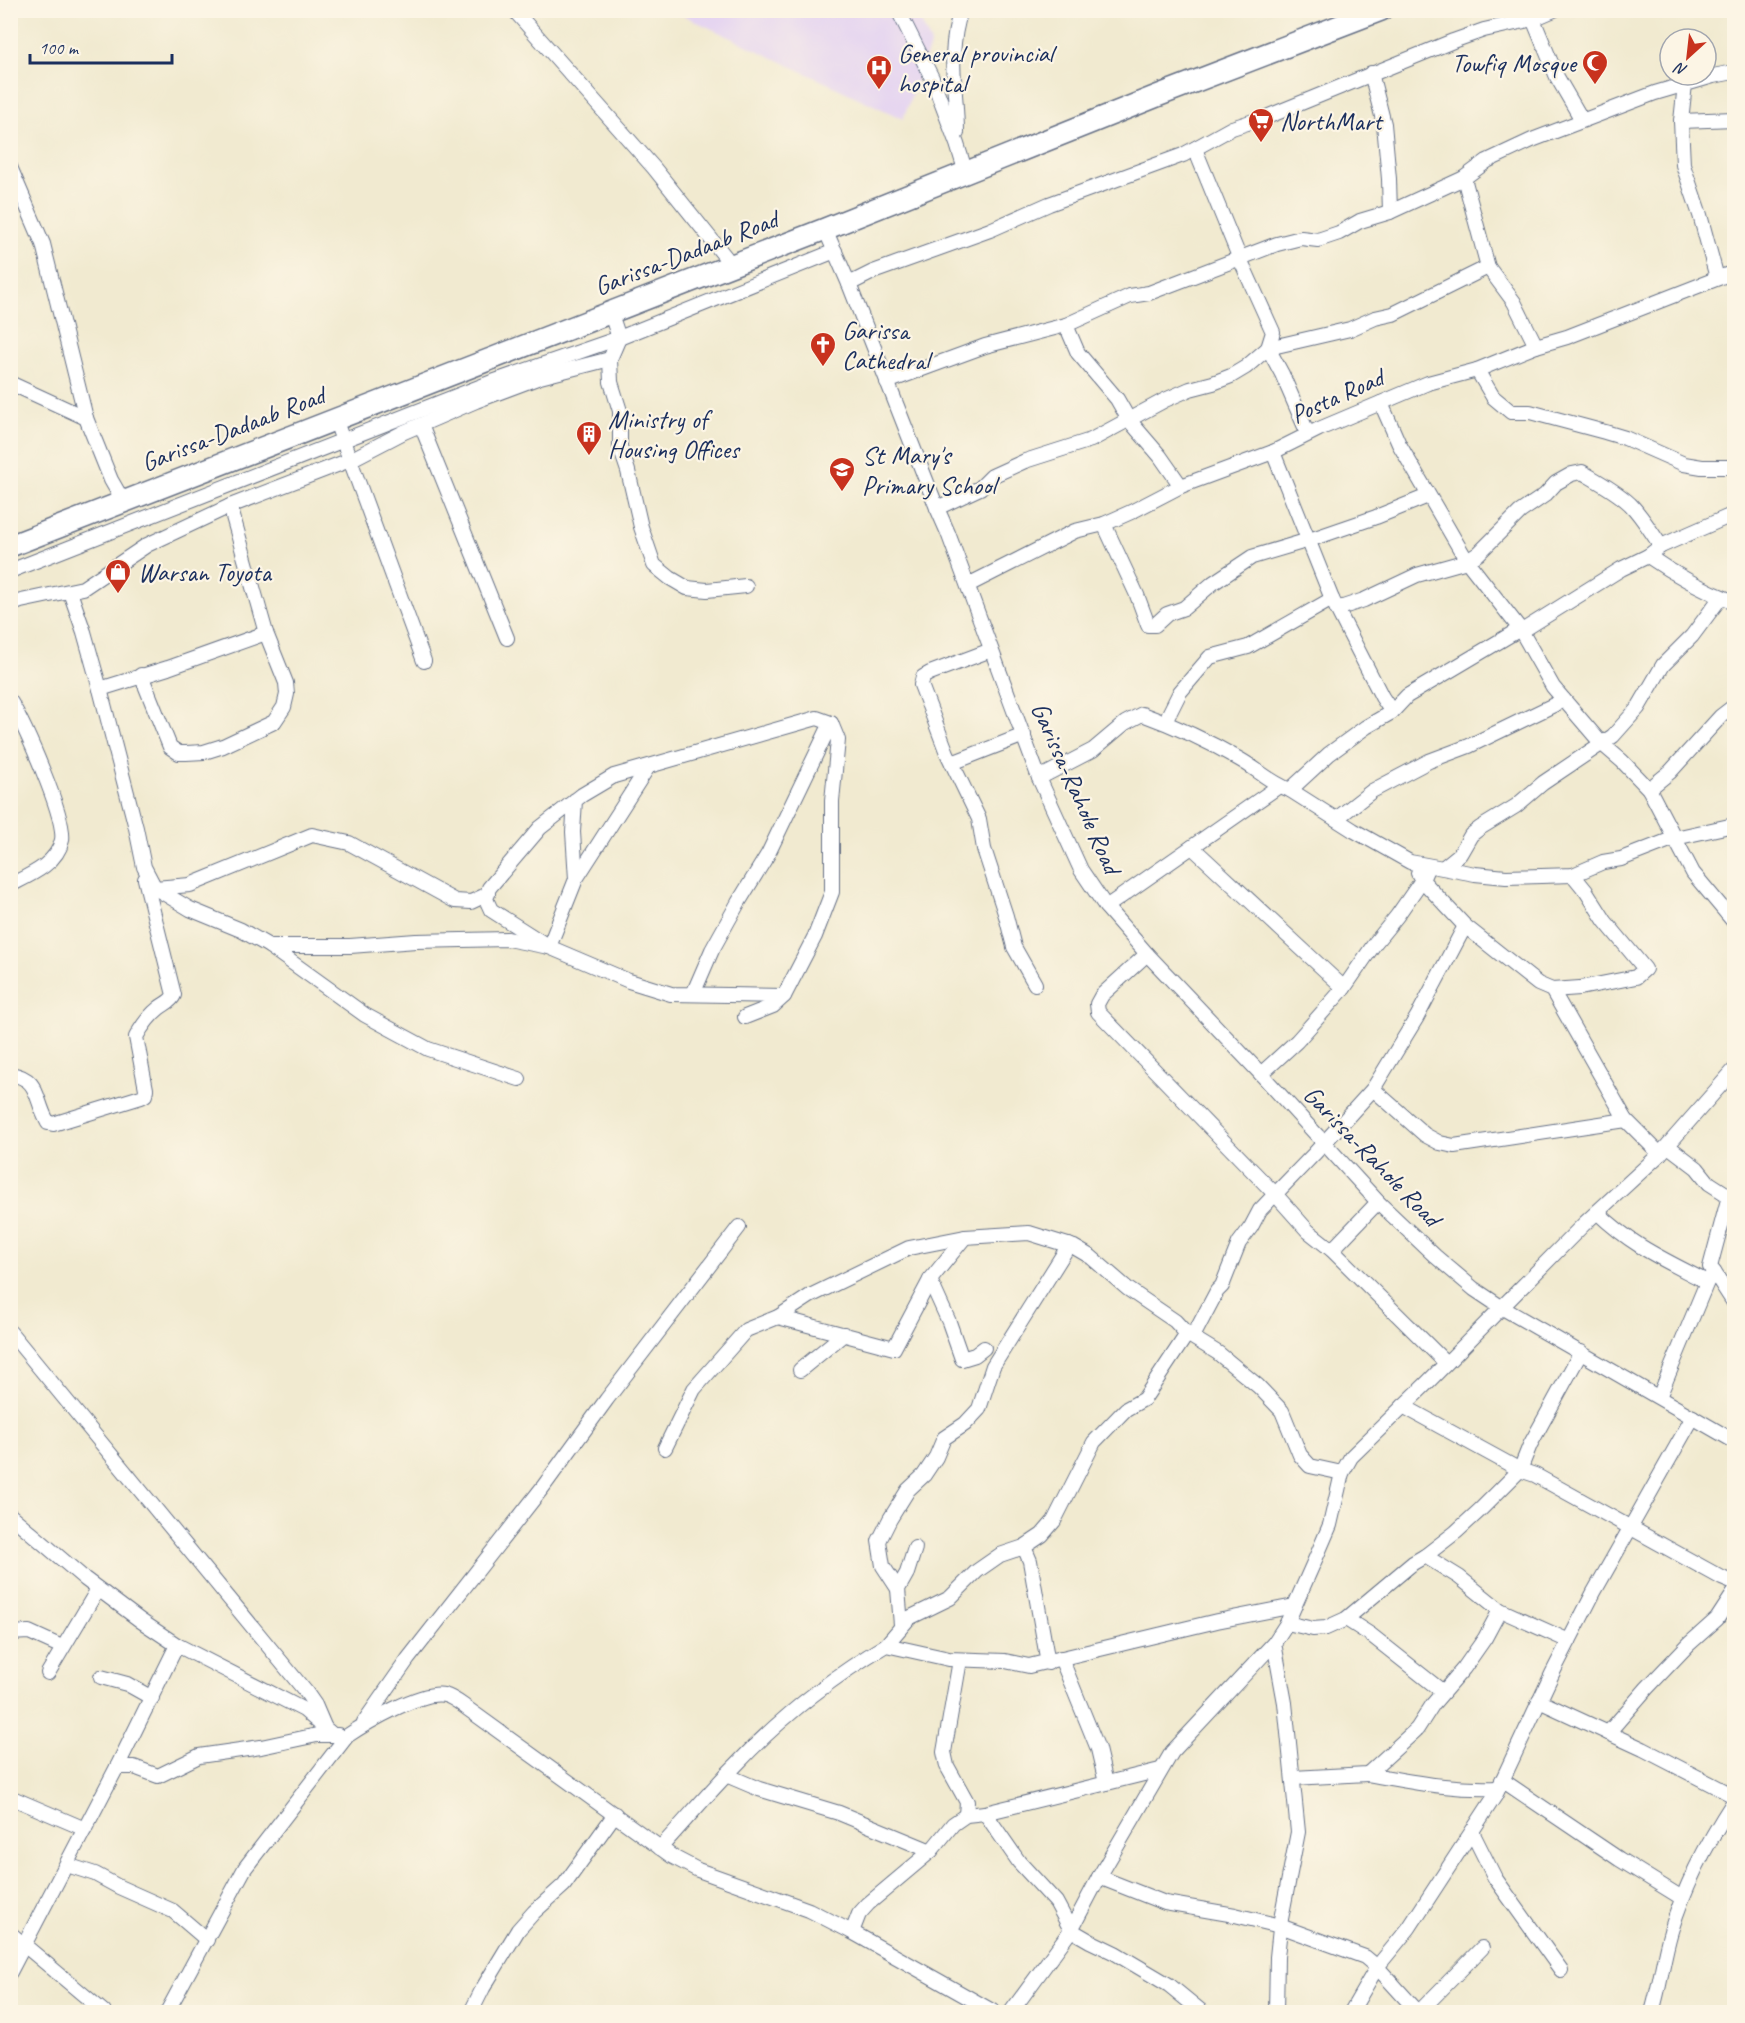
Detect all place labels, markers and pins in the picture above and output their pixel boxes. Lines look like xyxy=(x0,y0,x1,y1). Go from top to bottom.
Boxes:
place label: General provincial hospital xyxy=(898,37,1058,100)
place label: Towfiq Mosque xyxy=(1451,47,1579,80)
mosque icon: Towfiq Mosque xyxy=(1580,48,1610,86)
hospital icon: General provincial hospital xyxy=(864,53,894,91)
place label: NorthMart xyxy=(1280,105,1384,138)
supermarket icon: NorthMart xyxy=(1246,106,1276,144)
place label: Garissa Cathedral xyxy=(842,314,934,377)
church icon: Garissa Cathedral xyxy=(808,330,838,368)
place label: Ministry of Housing Offices xyxy=(608,403,741,466)
building icon: Ministry of Housing Offices xyxy=(574,419,604,457)
place label: St Mary's Primary School xyxy=(862,439,1000,502)
school or university icon: St Mary's Primary School xyxy=(827,455,857,493)
place label: Warsan Toyota xyxy=(138,556,272,589)
shop icon: Warsan Toyota xyxy=(103,557,133,595)

